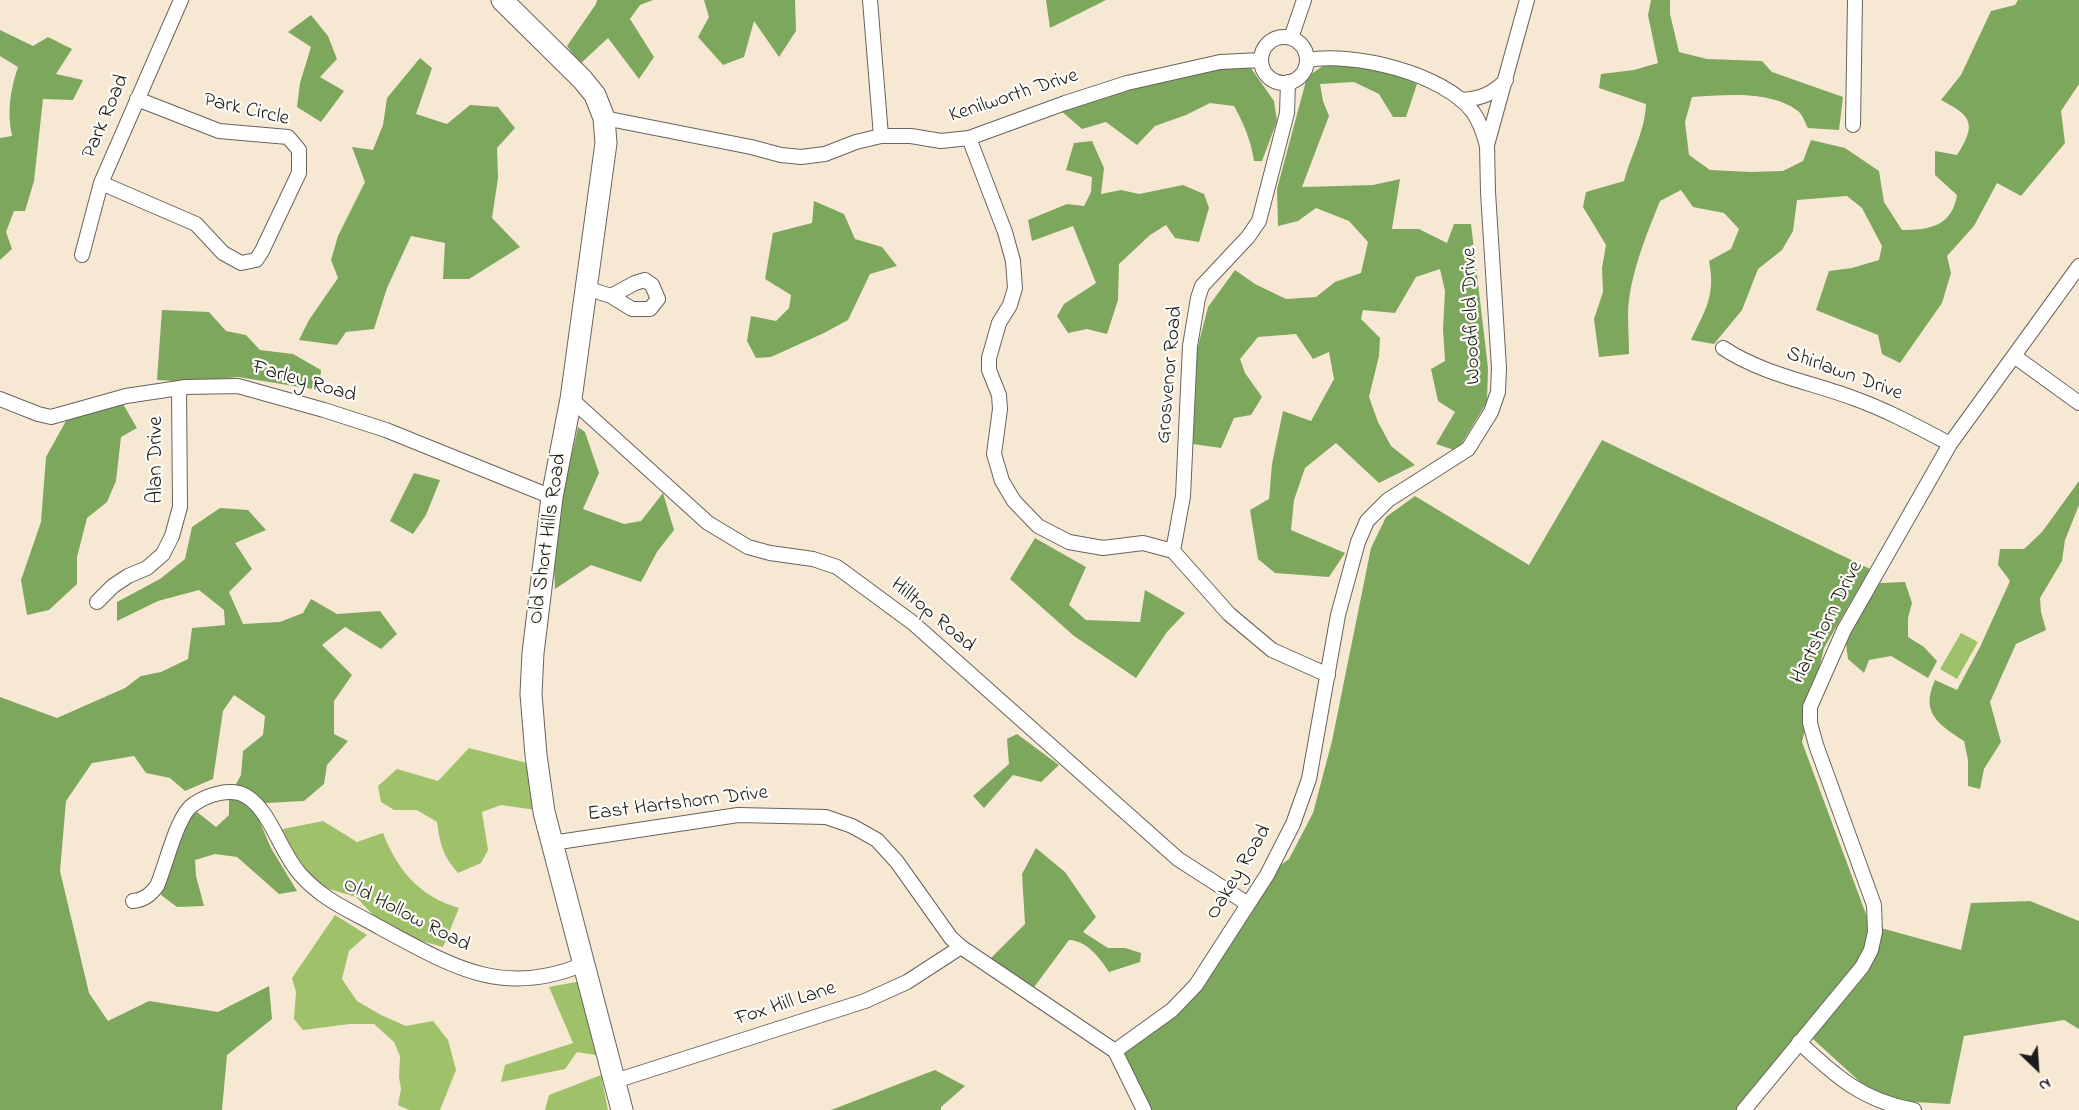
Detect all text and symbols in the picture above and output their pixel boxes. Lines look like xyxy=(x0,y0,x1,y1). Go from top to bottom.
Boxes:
street label: Kenilworth Drive xyxy=(946,64,1082,130)
street label: Park Road xyxy=(78,71,136,163)
street label: Park Circle xyxy=(201,89,291,133)
street label: Woodfield Drive xyxy=(1458,247,1488,385)
street label: Grosvenor Road xyxy=(1152,305,1190,445)
street label: Shirlawn Drive xyxy=(1782,342,1906,408)
street label: Farley Road xyxy=(249,356,359,410)
street label: Alan Drive xyxy=(145,416,171,504)
street label: Old Short Hills Road xyxy=(525,452,573,626)
street label: Hartshorn Drive xyxy=(1786,557,1870,689)
street label: Hilltop Road xyxy=(884,573,980,659)
street label: East Hartshorn Drive xyxy=(586,781,770,829)
street label: Oakey Road xyxy=(1202,821,1278,925)
street label: Old Hollow Road xyxy=(338,873,474,959)
street label: Fox Hill Lane xyxy=(732,977,840,1033)
north arrow xyxy=(2007,1038,2067,1098)
text: N xyxy=(2035,1071,2055,1097)

